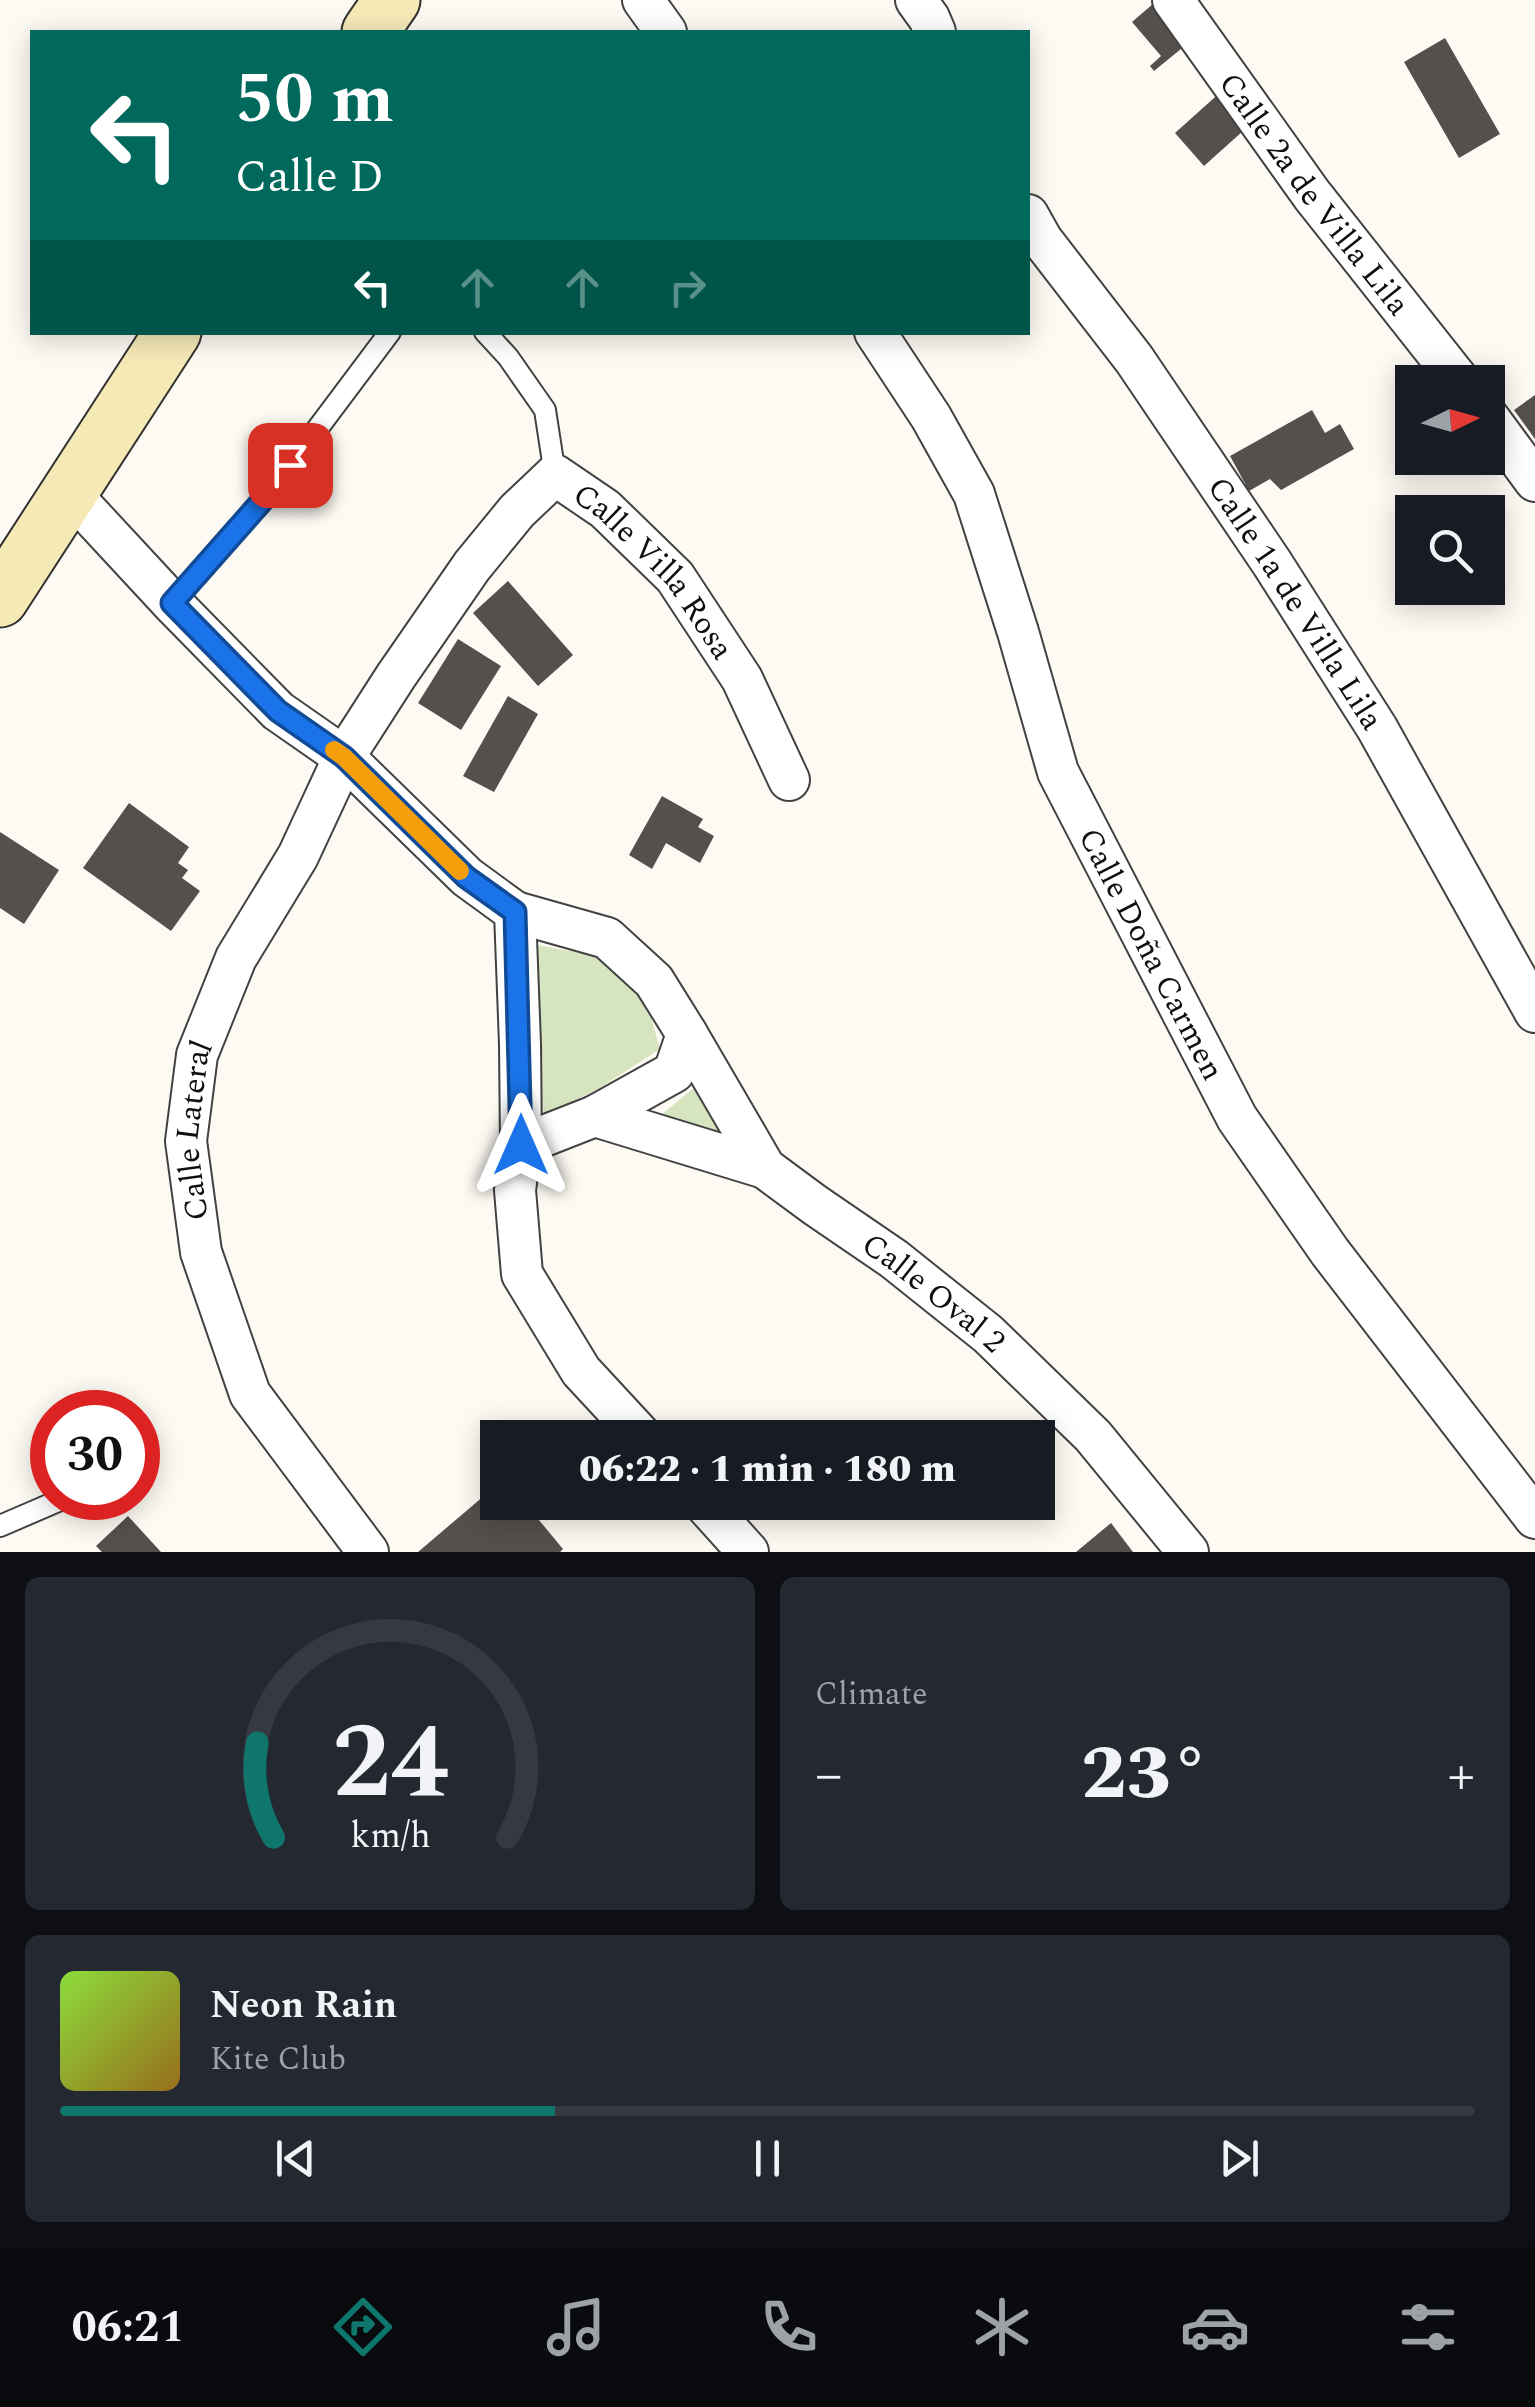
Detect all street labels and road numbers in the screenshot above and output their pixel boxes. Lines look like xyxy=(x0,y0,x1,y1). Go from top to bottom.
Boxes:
street label: Calle 2a de Villa Lila xyxy=(1206,62,1422,327)
street label: Calle 1a de Villa Lila xyxy=(1194,467,1395,741)
street label: Calle Villa Rosa xyxy=(563,471,746,670)
street label: Calle Doña Carmen xyxy=(1065,819,1236,1089)
street label: Calle Lateral xyxy=(163,1033,227,1224)
street label: Calle Oval 2 xyxy=(851,1221,1017,1365)

